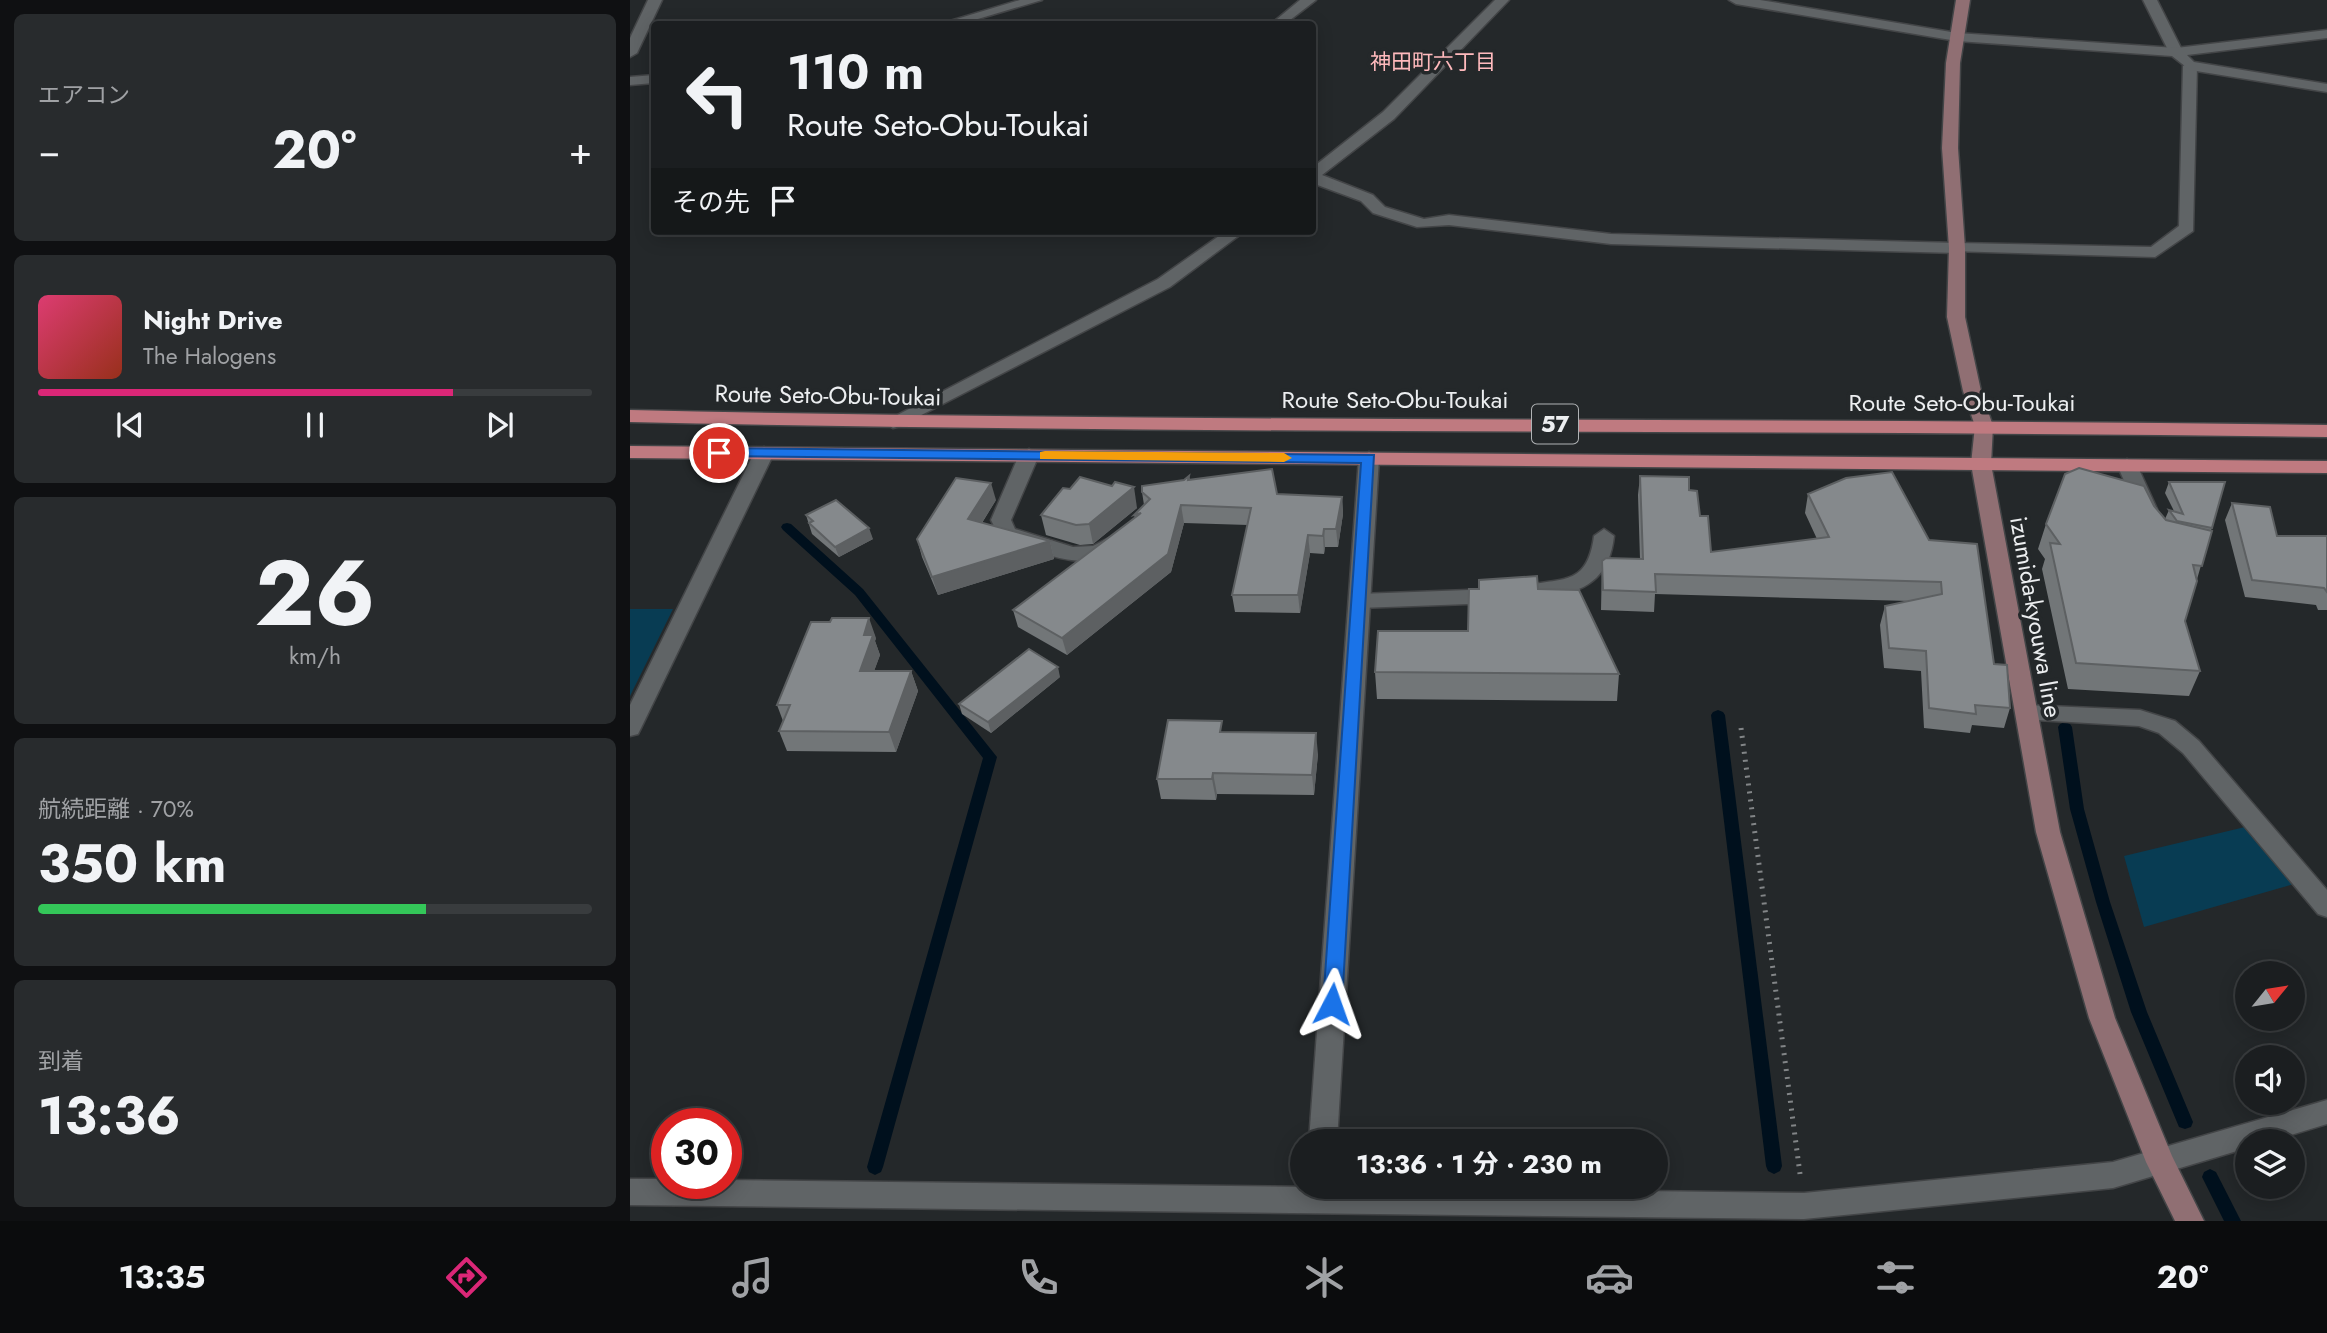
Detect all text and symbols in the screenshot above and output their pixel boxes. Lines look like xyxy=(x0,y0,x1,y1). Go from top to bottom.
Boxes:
text: 110 m xyxy=(787,37,924,107)
district label: 神田町六丁目 xyxy=(1370,47,1496,77)
icon: left xyxy=(672,49,763,140)
text: エアコン xyxy=(38,78,130,112)
text: Route Seto-Obu-Toukai xyxy=(787,102,1090,148)
text: 20° xyxy=(273,112,357,188)
text: − xyxy=(38,123,60,178)
text: + xyxy=(569,123,592,178)
icon: arrive xyxy=(764,182,802,220)
text: その先 xyxy=(672,183,750,221)
text: Night Drive xyxy=(143,301,283,339)
text: The Halogens xyxy=(143,339,276,373)
street label: Route Seto-Obu-Toukai xyxy=(714,376,942,414)
street label: Route Seto-Obu-Toukai xyxy=(1282,382,1508,417)
street label: Route Seto-Obu-Toukai xyxy=(1849,385,2075,420)
road number: 57 xyxy=(1532,404,1578,444)
icon: previous xyxy=(111,406,149,444)
icon: pause xyxy=(296,406,334,444)
icon: next xyxy=(481,406,519,444)
pin xyxy=(689,423,749,483)
icon: arrive xyxy=(700,434,738,472)
street label: izumida-kyouwa line xyxy=(2001,514,2071,720)
text: 26 xyxy=(255,528,375,659)
text: km/h xyxy=(289,639,341,673)
text: 航続距離 · 70% xyxy=(38,792,194,826)
text: 350 km xyxy=(38,826,227,902)
north arrow xyxy=(2235,961,2305,1031)
map controls xyxy=(2235,961,2305,1199)
position arrow xyxy=(1295,967,1369,1041)
text: 到着 xyxy=(38,1044,84,1078)
button: sound xyxy=(2235,1045,2305,1115)
text: 13:36 xyxy=(38,1078,181,1154)
speed limit sign: 30 xyxy=(651,1108,742,1199)
button: layers xyxy=(2235,1129,2305,1199)
text: 13:36 · 1 分 · 230 m xyxy=(1356,1145,1602,1183)
icon: directions xyxy=(442,1253,491,1302)
icon: music xyxy=(728,1253,777,1302)
icon: phone xyxy=(1014,1253,1063,1302)
icon: climate xyxy=(1300,1253,1349,1302)
icon: car xyxy=(1585,1253,1634,1302)
icon: filters xyxy=(1871,1253,1920,1302)
text: 13:35 xyxy=(118,1254,205,1300)
text: 20° xyxy=(2157,1254,2209,1300)

